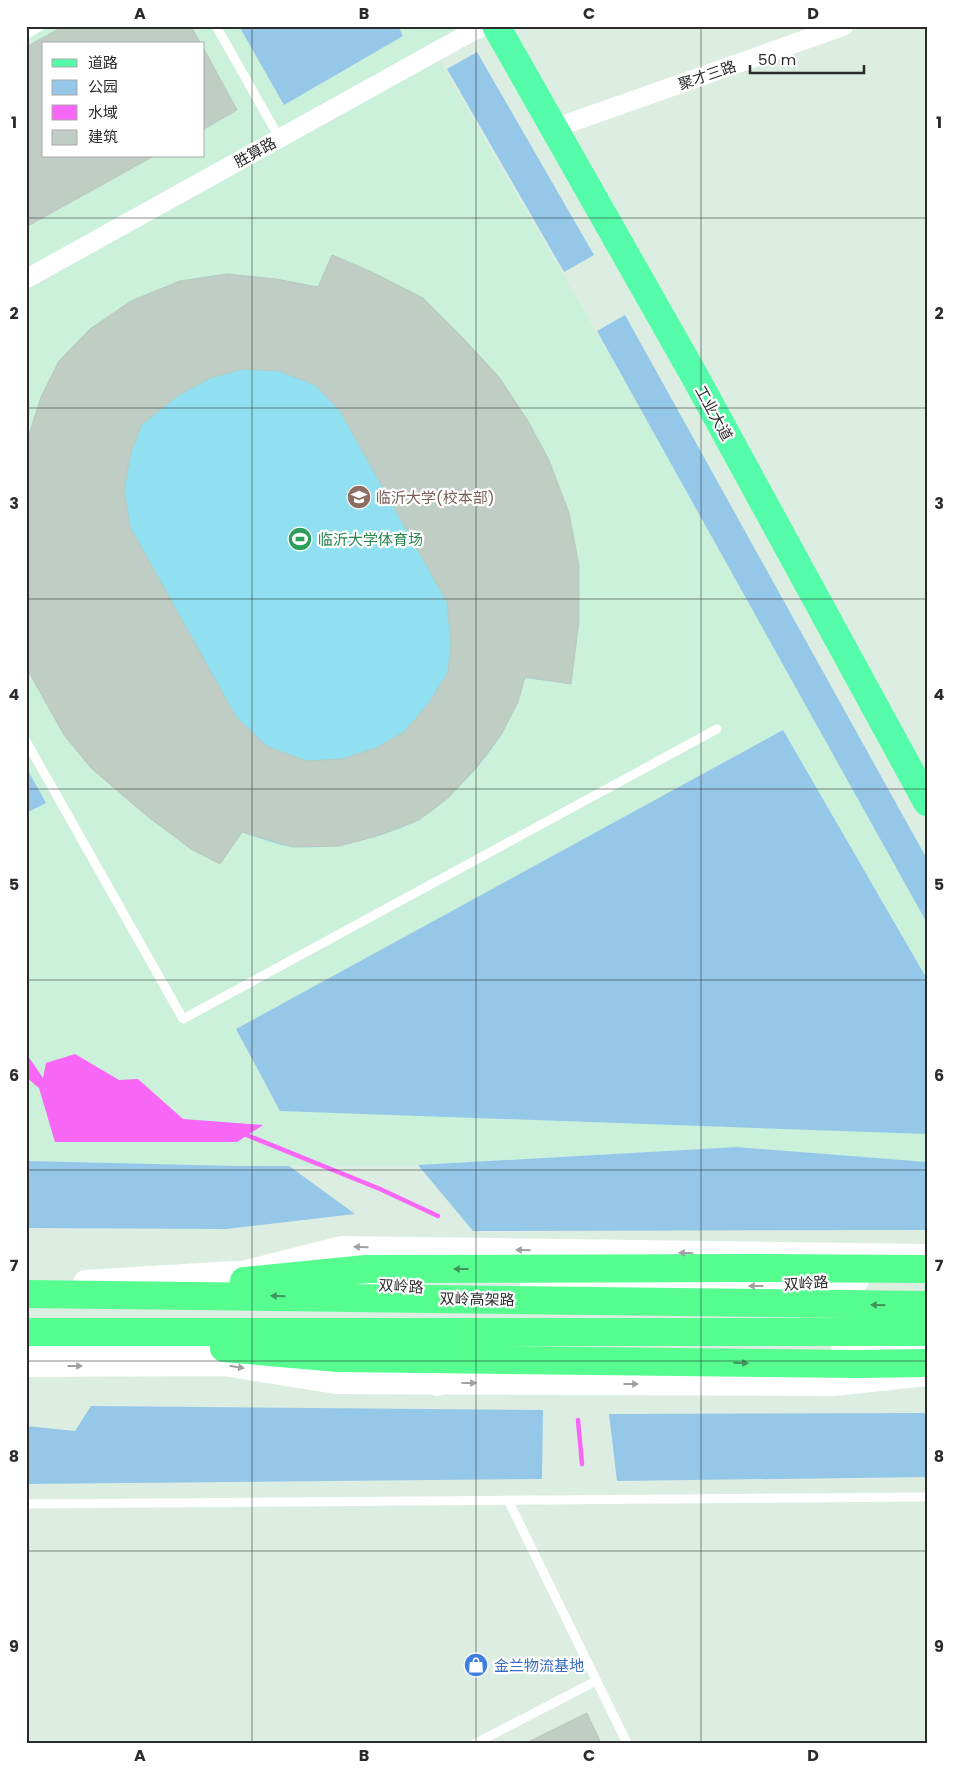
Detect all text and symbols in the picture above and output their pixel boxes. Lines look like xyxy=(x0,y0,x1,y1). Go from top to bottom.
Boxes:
text: A xyxy=(134,2,146,25)
text: B xyxy=(359,2,369,25)
text: C xyxy=(583,2,595,25)
text: D xyxy=(807,2,819,25)
legend xyxy=(42,42,205,158)
scale bar xyxy=(750,42,864,74)
text: 50 m xyxy=(758,49,796,70)
text: 道路 xyxy=(88,52,118,73)
street label: 聚才三路 xyxy=(675,55,739,95)
text: 公园 xyxy=(88,76,118,97)
text: 水域 xyxy=(88,102,118,123)
text: 1 xyxy=(11,111,17,134)
text: 1 xyxy=(936,111,942,134)
text: 建筑 xyxy=(88,126,118,147)
street label: 胜算路 xyxy=(230,132,280,172)
text: 2 xyxy=(9,302,19,325)
text: 2 xyxy=(934,302,944,325)
street label: 工业大道 xyxy=(690,382,738,444)
school or university icon: 临沂大学(校本部) xyxy=(346,484,372,510)
place label: 临沂大学(校本部) xyxy=(376,487,495,508)
text: 3 xyxy=(9,492,19,515)
text: 3 xyxy=(934,492,944,515)
sports icon: 临沂大学体育场 xyxy=(287,526,313,552)
place label: 临沂大学体育场 xyxy=(318,529,423,550)
text: 4 xyxy=(9,683,20,706)
text: 4 xyxy=(934,683,945,706)
text: 5 xyxy=(9,873,19,896)
text: 5 xyxy=(934,873,944,896)
text: 6 xyxy=(9,1064,19,1087)
text: 6 xyxy=(934,1064,944,1087)
one-way arrow xyxy=(352,1243,368,1251)
one-way arrow xyxy=(515,1246,531,1254)
one-way arrow xyxy=(677,1248,693,1256)
text: 7 xyxy=(10,1254,19,1277)
text: 7 xyxy=(935,1254,944,1277)
one-way arrow xyxy=(453,1265,469,1273)
street label: 双岭路 xyxy=(783,1271,829,1295)
street label: 双岭路 xyxy=(378,1274,424,1298)
one-way arrow xyxy=(748,1282,764,1290)
street label: 双岭高架路 xyxy=(439,1288,515,1310)
one-way arrow xyxy=(270,1292,286,1300)
one-way arrow xyxy=(870,1301,886,1309)
one-way arrow xyxy=(733,1359,749,1367)
one-way arrow xyxy=(67,1362,83,1370)
one-way arrow xyxy=(230,1363,246,1371)
one-way arrow xyxy=(461,1379,477,1387)
one-way arrow xyxy=(623,1380,639,1388)
text: 8 xyxy=(9,1445,19,1468)
text: 8 xyxy=(934,1445,944,1468)
text: 9 xyxy=(9,1635,19,1658)
text: 9 xyxy=(934,1635,944,1658)
shop icon: 金兰物流基地 xyxy=(463,1652,489,1678)
place label: 金兰物流基地 xyxy=(494,1655,584,1676)
text: A xyxy=(134,1744,146,1767)
text: B xyxy=(359,1744,369,1767)
text: C xyxy=(583,1744,595,1767)
text: D xyxy=(807,1744,819,1767)

